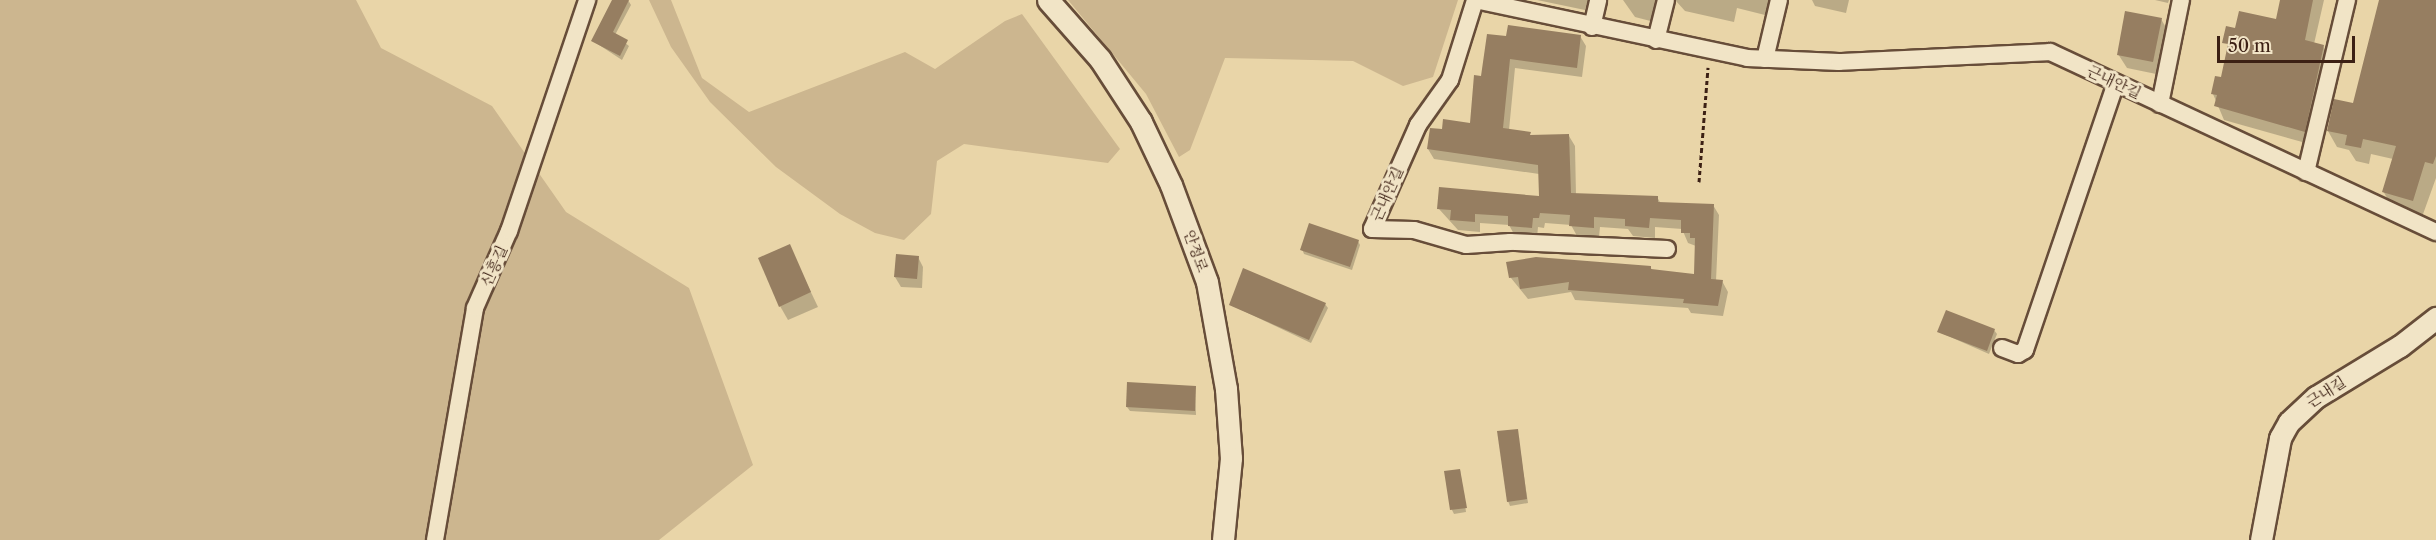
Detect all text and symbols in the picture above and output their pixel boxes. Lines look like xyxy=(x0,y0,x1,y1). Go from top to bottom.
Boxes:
scale bar xyxy=(2220,24,2358,62)
text: 50 m xyxy=(2228,35,2271,57)
street label: 근내안길 xyxy=(2084,62,2144,102)
street label: 근내안길 xyxy=(1367,164,1407,224)
street label: 안정로 xyxy=(1180,227,1212,275)
street label: 신흥길 xyxy=(477,242,511,290)
street label: 근내길 xyxy=(2303,373,2349,411)

